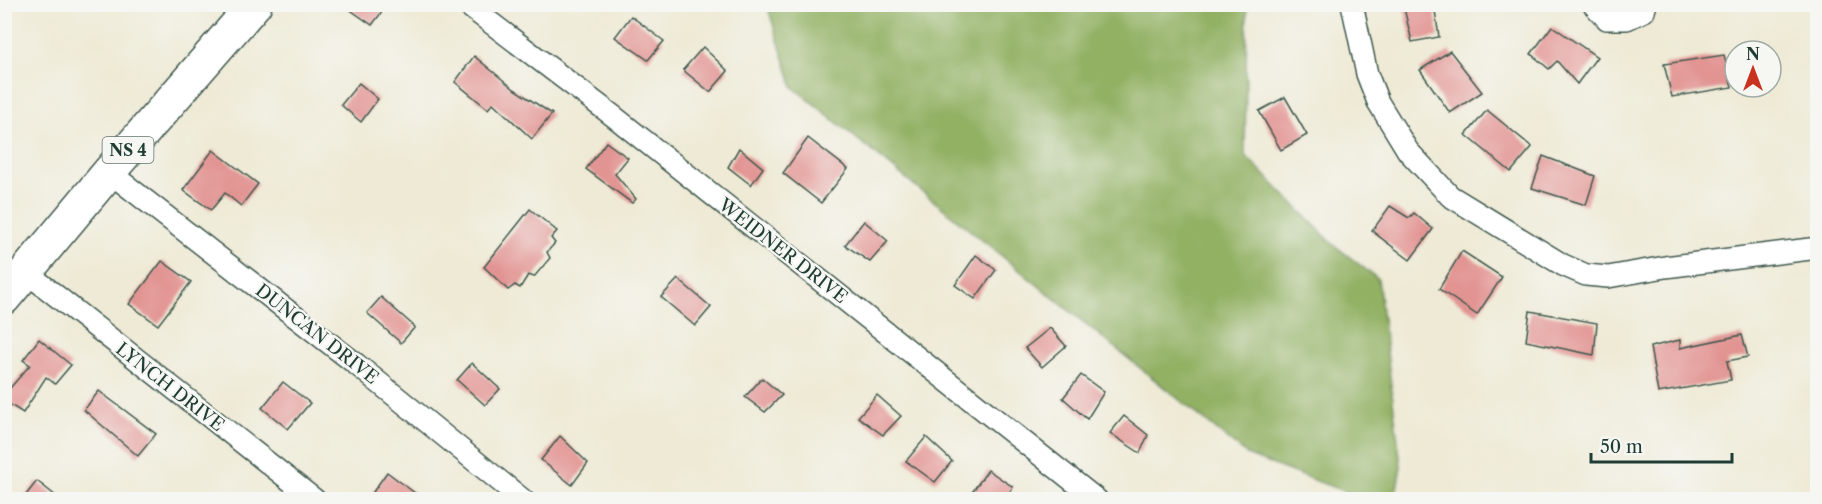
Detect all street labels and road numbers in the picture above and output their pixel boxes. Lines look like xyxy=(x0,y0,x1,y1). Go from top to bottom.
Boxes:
road number: NS 4 xyxy=(102,137,154,163)
street label: WEIDNER DRIVE xyxy=(713,193,852,308)
street label: DUNCAN DRIVE xyxy=(251,279,383,389)
street label: LYNCH DRIVE xyxy=(111,338,229,436)

